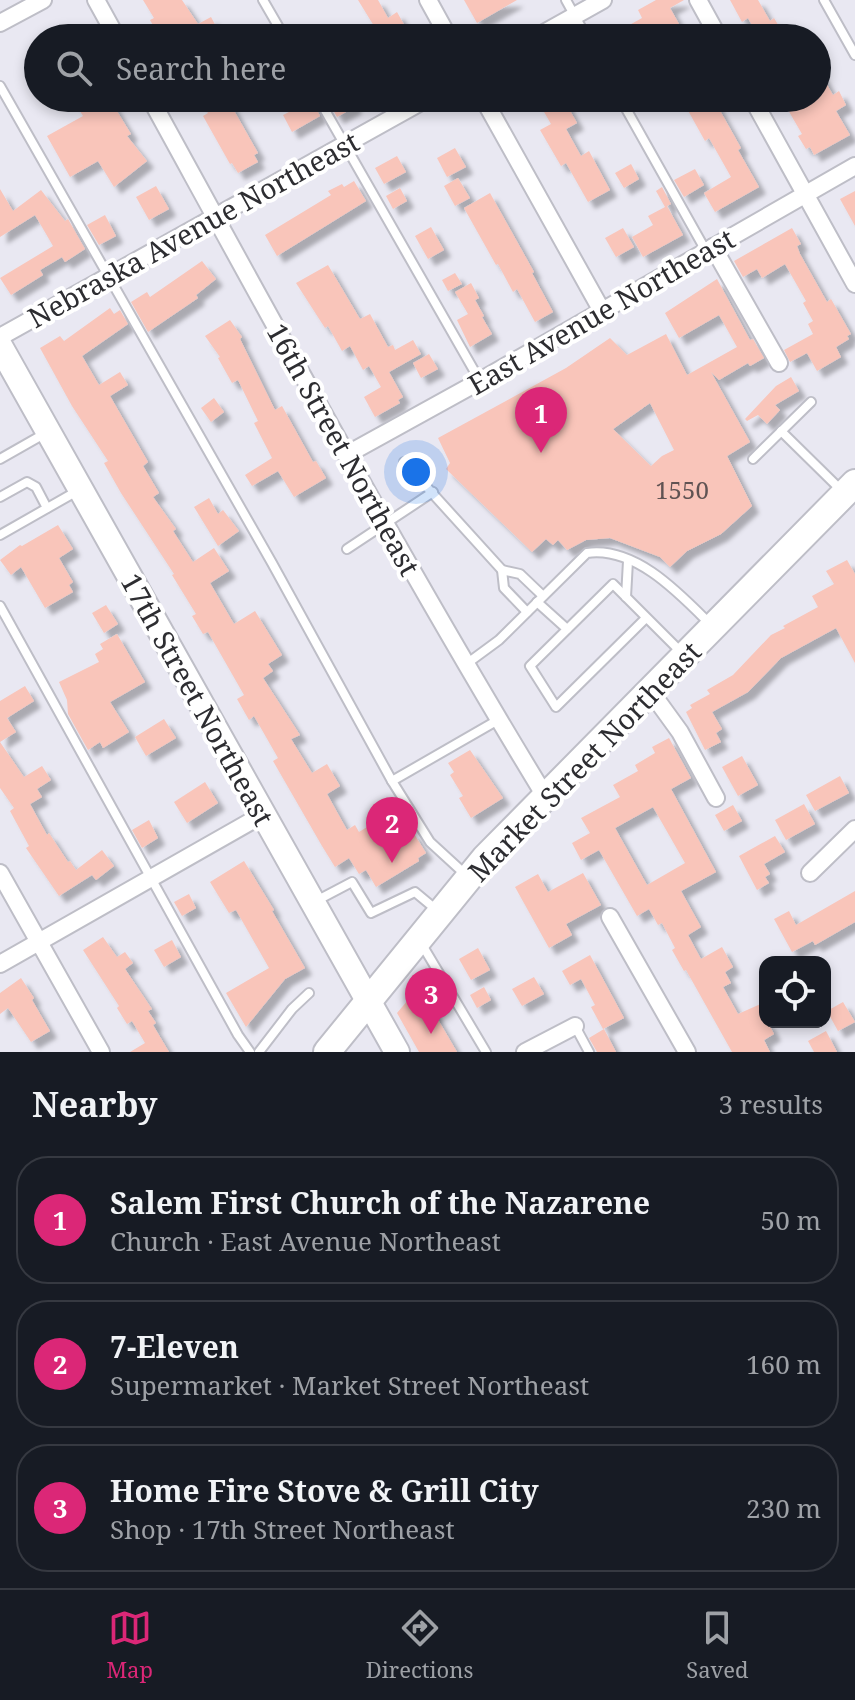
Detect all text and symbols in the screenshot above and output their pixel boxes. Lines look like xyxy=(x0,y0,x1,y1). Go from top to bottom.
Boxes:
search box xyxy=(24,24,831,112)
icon: search xyxy=(52,46,96,90)
text: Search here xyxy=(116,48,286,89)
street label: Nebraska Avenue Northeast xyxy=(21,122,365,336)
street label: East Avenue Northeast xyxy=(461,219,741,403)
street label: 16th Street Northeast xyxy=(259,316,429,582)
pin: 1 xyxy=(515,387,567,453)
your location xyxy=(396,452,436,492)
house number: 1550 xyxy=(655,473,709,506)
street label: 17th Street Northeast xyxy=(113,566,283,832)
street label: Market Street Northeast xyxy=(459,633,709,889)
pin: 2 xyxy=(366,797,418,863)
map controls xyxy=(759,956,831,1028)
button: locate xyxy=(759,956,831,1028)
pin: 3 xyxy=(405,968,457,1034)
text: Nearby xyxy=(32,1081,158,1127)
text: 3 results xyxy=(718,1086,823,1122)
text: Salem First Church of the Nazarene xyxy=(110,1182,650,1223)
text: 1 xyxy=(53,1202,67,1238)
text: 50 m xyxy=(761,1202,821,1238)
text: Church · East Avenue Northeast xyxy=(110,1223,501,1259)
text: 7-Eleven xyxy=(110,1326,239,1367)
text: 2 xyxy=(53,1346,67,1382)
text: 160 m xyxy=(746,1346,821,1382)
text: Supermarket · Market Street Northeast xyxy=(110,1367,589,1403)
text: Home Fire Stove & Grill City xyxy=(110,1470,539,1511)
text: 3 xyxy=(53,1490,67,1526)
text: 230 m xyxy=(746,1490,821,1526)
text: Shop · 17th Street Northeast xyxy=(110,1511,455,1547)
tab: Map xyxy=(106,1606,153,1684)
tab: Directions xyxy=(366,1606,473,1684)
tab: Saved xyxy=(686,1606,749,1684)

